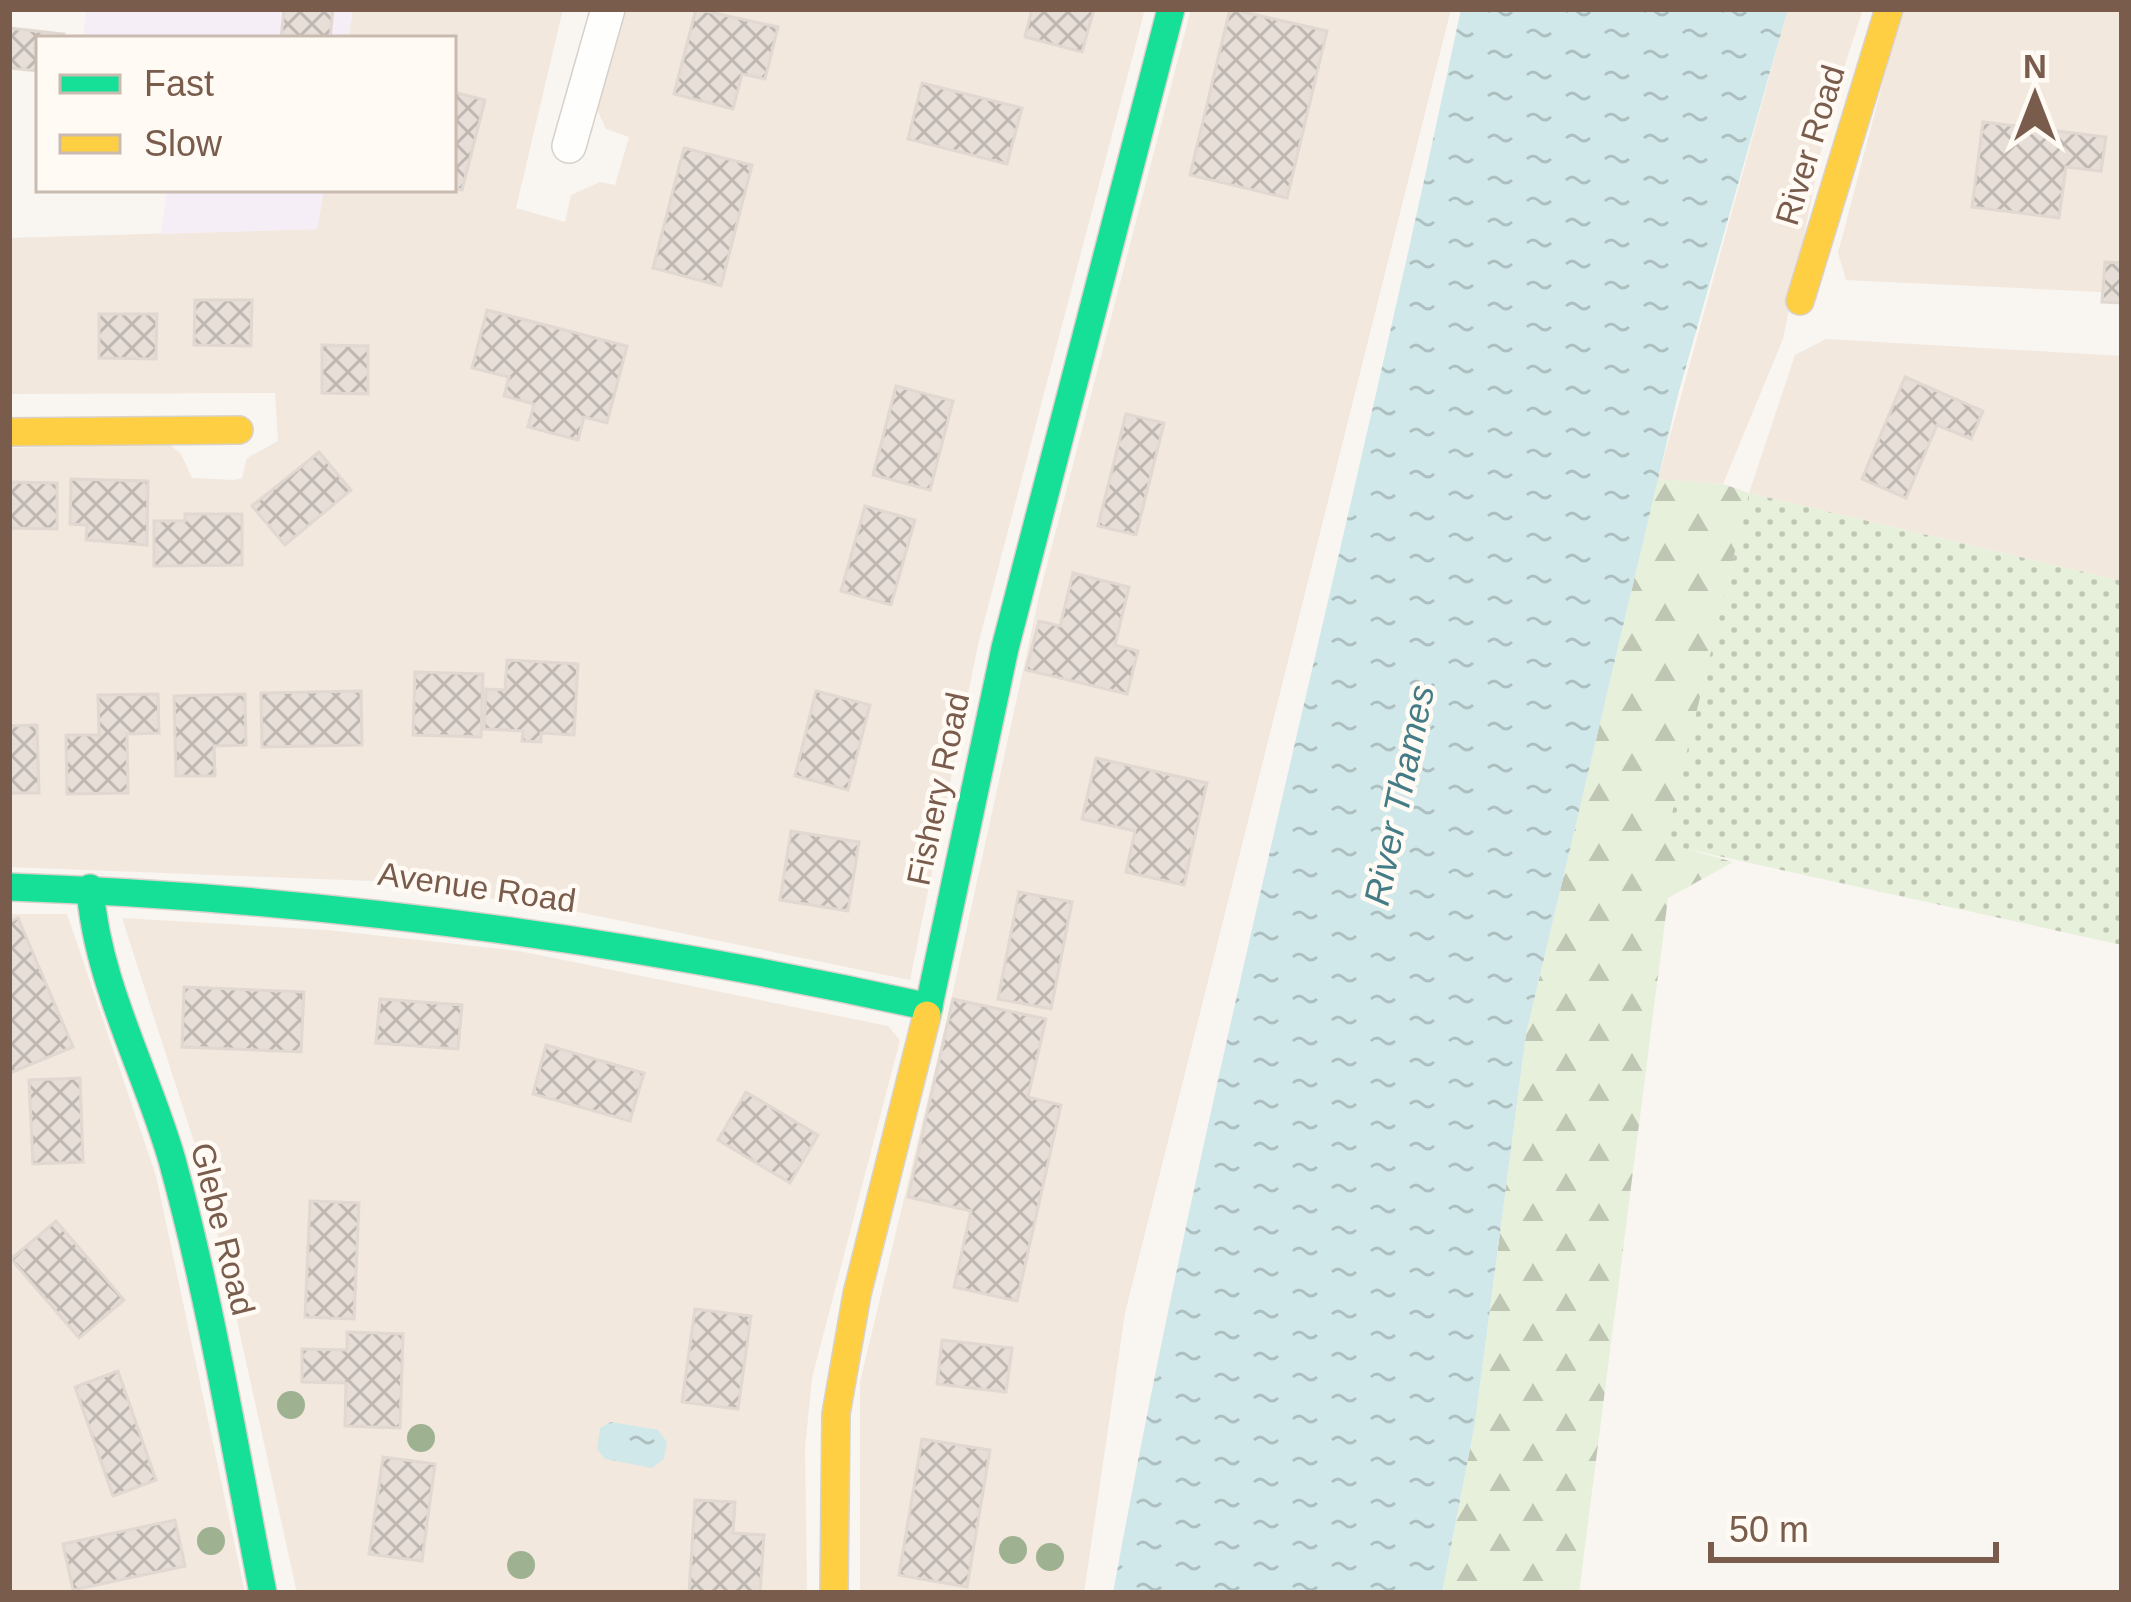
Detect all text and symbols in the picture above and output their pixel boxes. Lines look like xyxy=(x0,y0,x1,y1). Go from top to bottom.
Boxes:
legend xyxy=(36,36,456,192)
north arrow xyxy=(1975,36,2095,156)
text: N xyxy=(2023,48,2047,85)
street label: River Road xyxy=(1768,61,1852,229)
text: Fast xyxy=(144,63,214,104)
text: Slow xyxy=(144,123,223,164)
water label: River Thames xyxy=(1356,681,1442,909)
street label: Fishery Road xyxy=(900,689,976,889)
street label: Avenue Road xyxy=(376,855,578,919)
street label: Glebe Road xyxy=(184,1139,262,1319)
scale bar xyxy=(1711,1488,1996,1562)
text: 50 m xyxy=(1729,1509,1809,1550)

